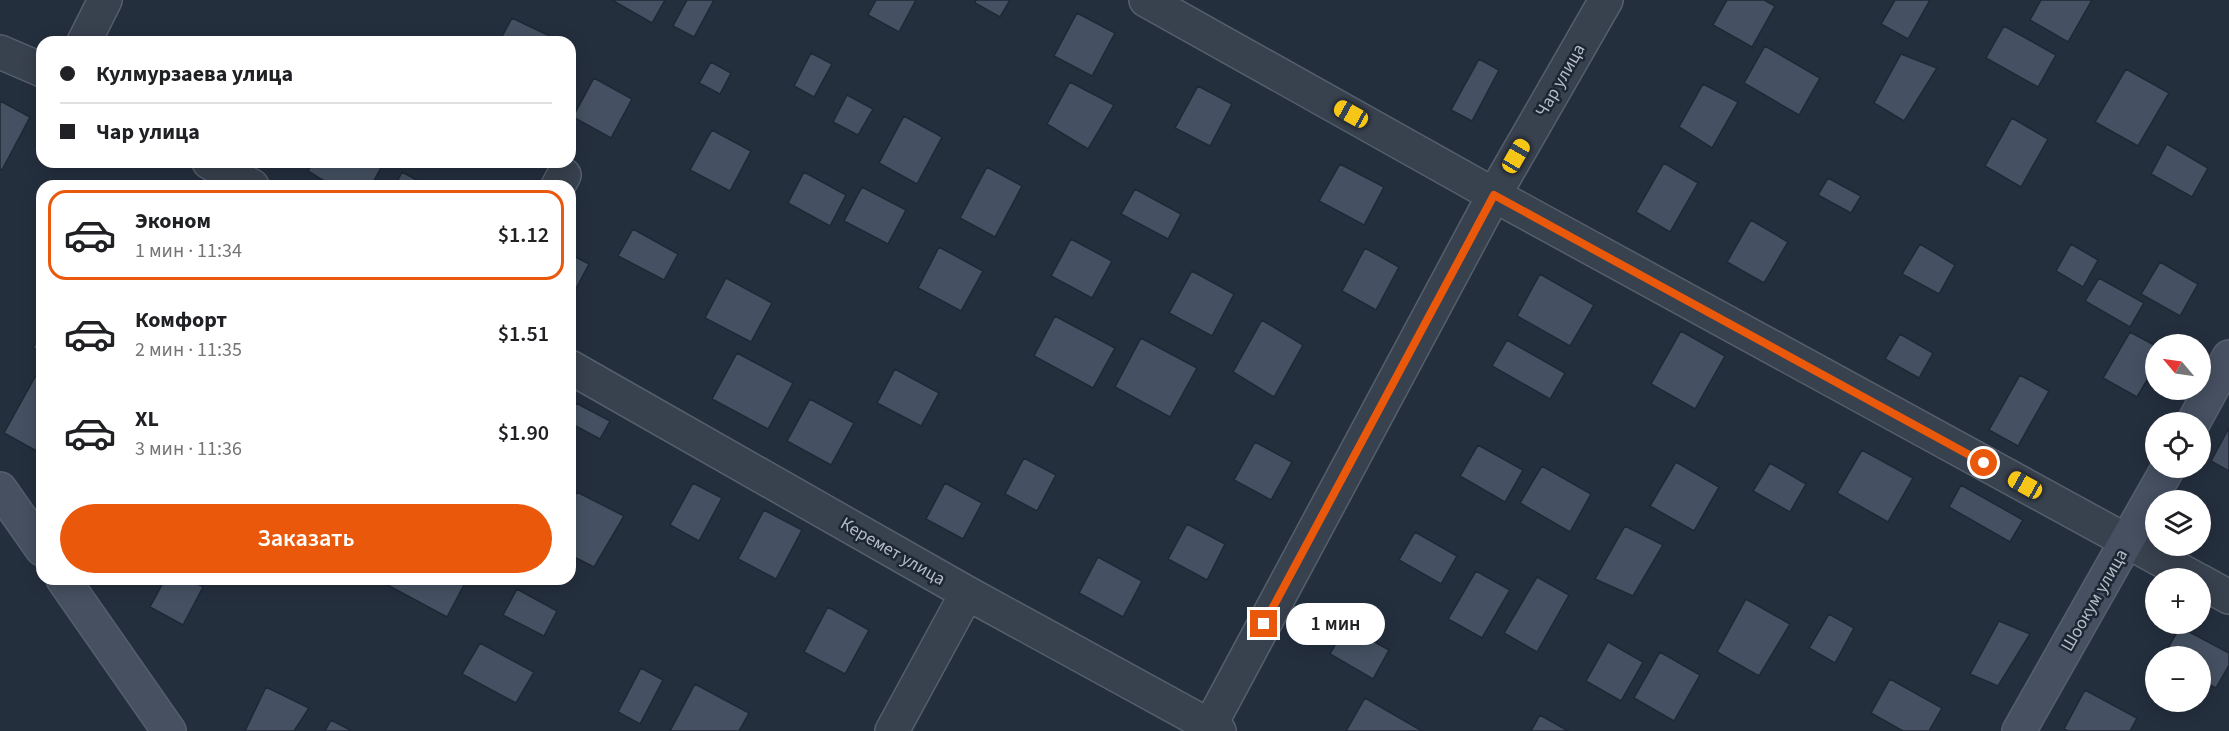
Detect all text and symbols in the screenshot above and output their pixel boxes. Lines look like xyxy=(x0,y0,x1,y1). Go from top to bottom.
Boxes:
street label: Чар улица xyxy=(1529,39,1591,121)
text: Кулмурзаева улица xyxy=(96,58,293,90)
car xyxy=(1331,97,1371,131)
text: Чар улица xyxy=(96,116,200,148)
car xyxy=(1499,136,1533,176)
text: Эконом xyxy=(135,205,211,237)
icon: car xyxy=(63,208,117,262)
text: $1.12 xyxy=(498,219,549,251)
text: 1 мин · 11:34 xyxy=(135,237,242,265)
text: Комфорт xyxy=(135,304,227,336)
icon: car xyxy=(63,307,117,361)
text: $1.51 xyxy=(498,318,549,350)
north arrow xyxy=(2145,334,2211,400)
map controls xyxy=(2145,334,2211,712)
text: 2 мин · 11:35 xyxy=(135,336,242,364)
text: XL xyxy=(135,403,159,435)
icon: car xyxy=(63,406,117,460)
button: locate xyxy=(2145,412,2211,478)
text: $1.90 xyxy=(498,417,549,449)
text: 3 мин · 11:36 xyxy=(135,435,242,463)
route start xyxy=(1970,449,1997,476)
car xyxy=(2005,468,2045,502)
button: layers xyxy=(2145,490,2211,556)
button: Заказать xyxy=(60,504,552,573)
street label: Керемет улица xyxy=(836,511,950,592)
street label: Шоокум улица xyxy=(2055,544,2134,656)
button: + xyxy=(2145,568,2211,634)
callout: 1 мин xyxy=(1285,603,1384,645)
route end xyxy=(1250,610,1277,637)
text: 1 мин xyxy=(1310,610,1361,638)
button: − xyxy=(2145,646,2211,712)

